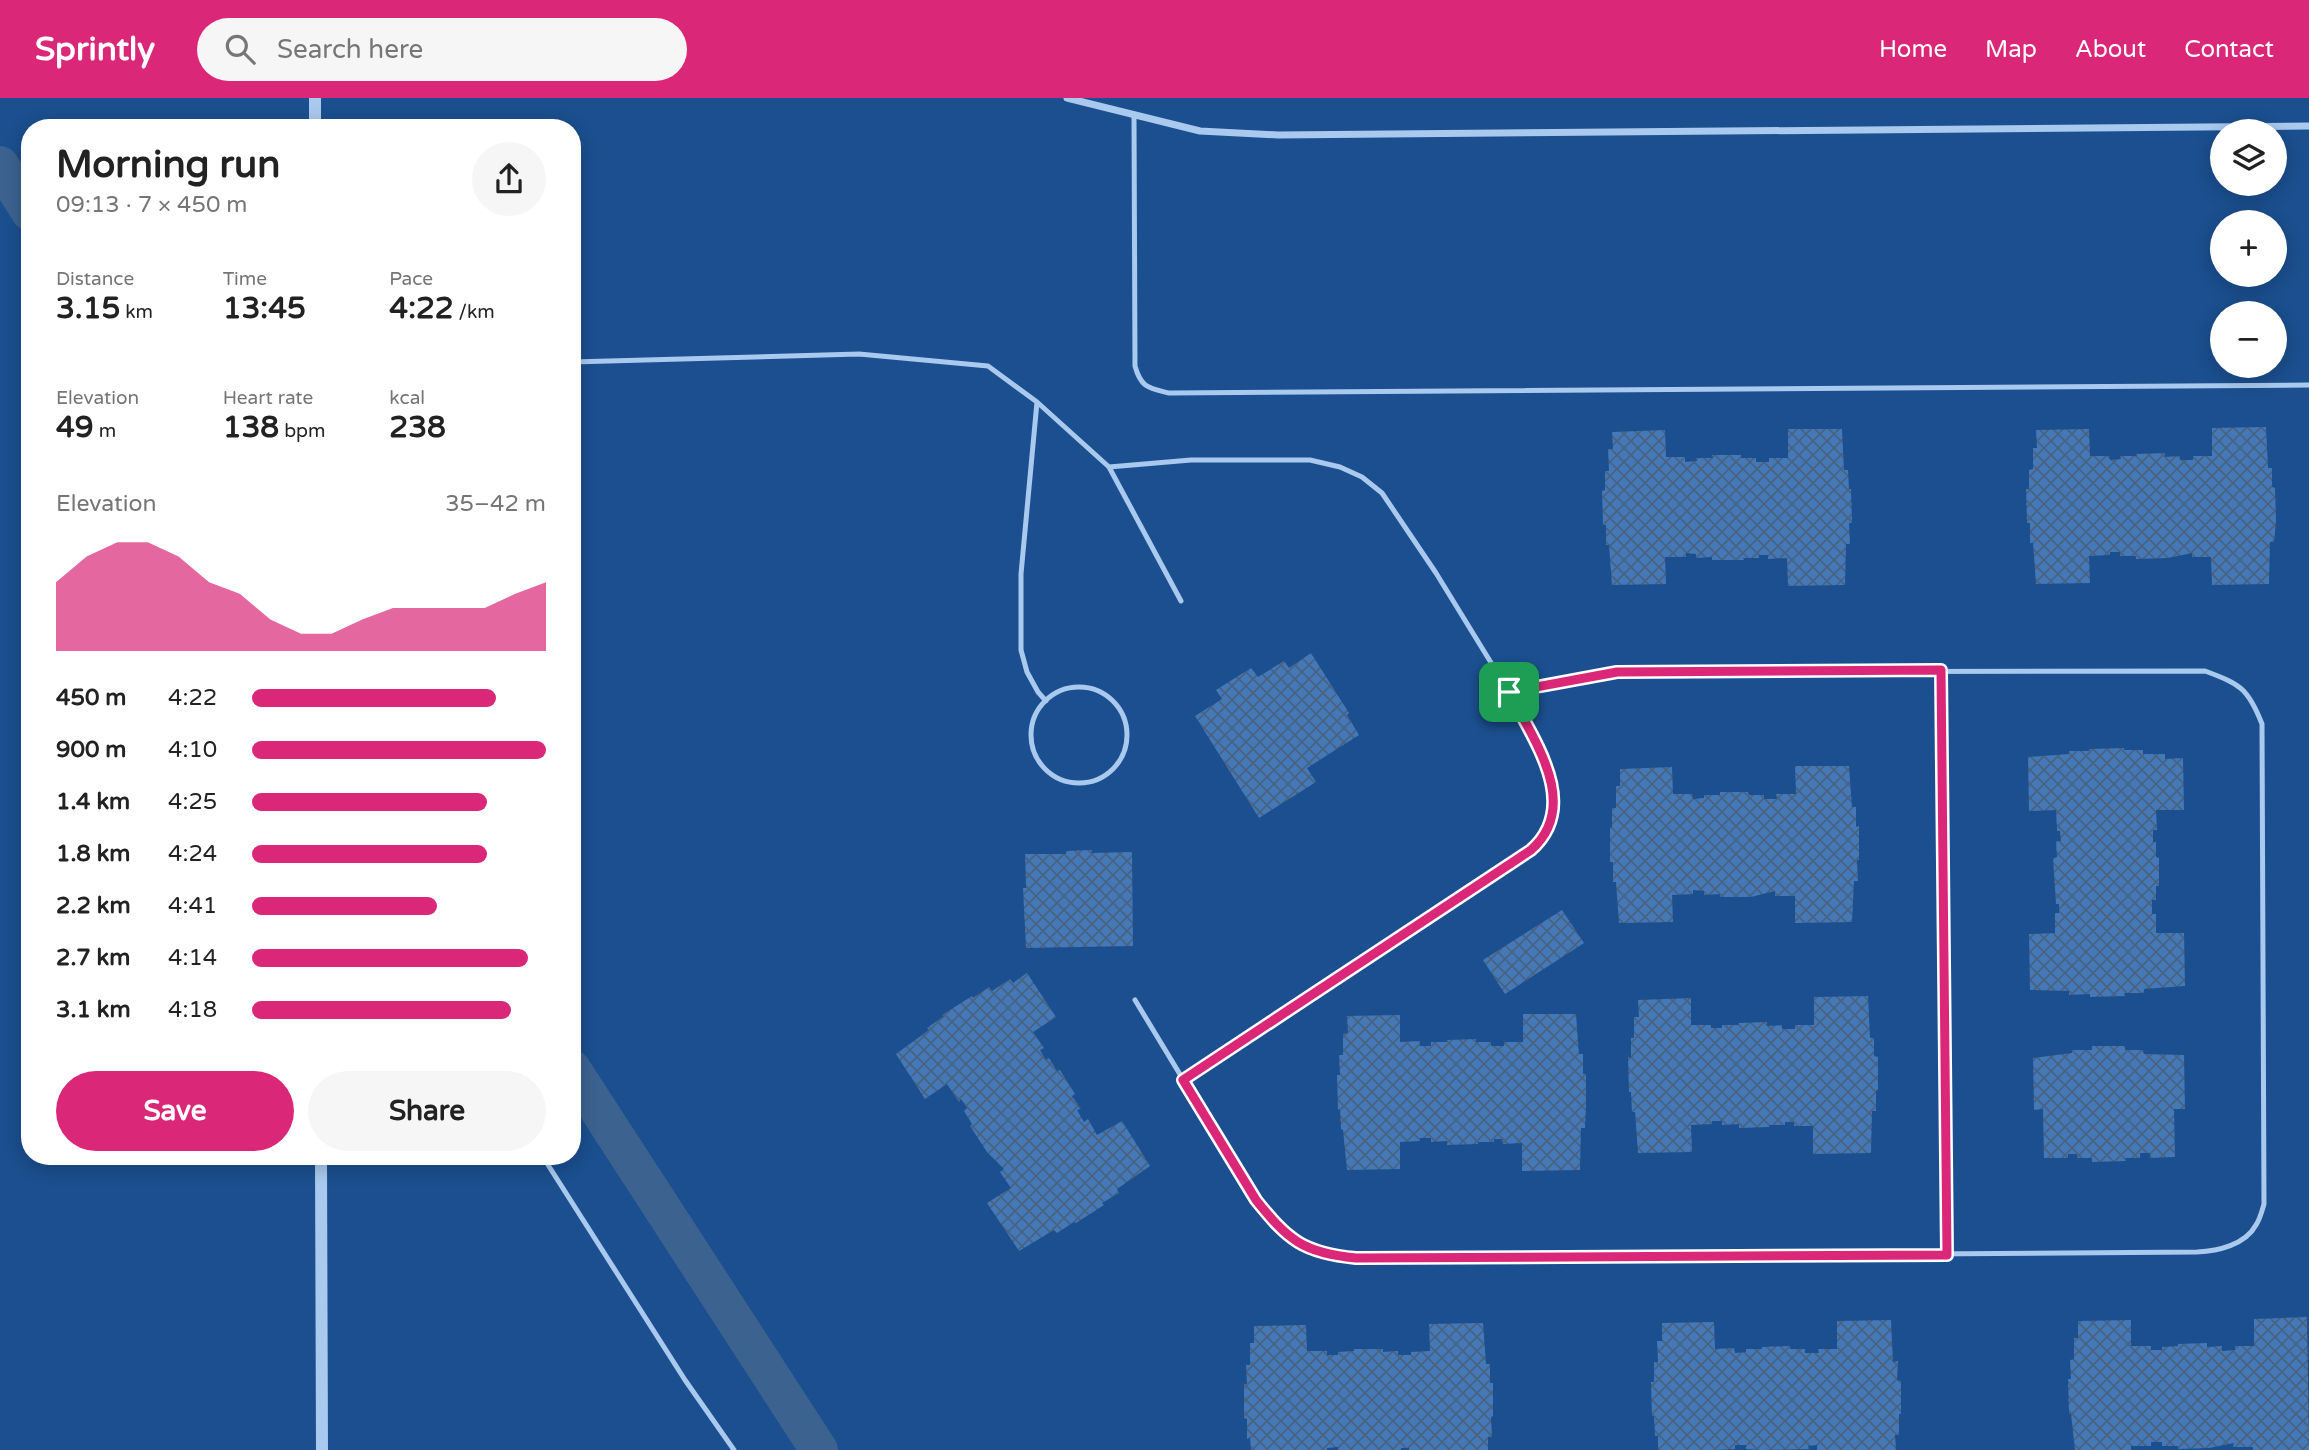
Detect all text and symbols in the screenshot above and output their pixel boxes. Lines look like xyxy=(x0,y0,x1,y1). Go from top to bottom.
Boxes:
search box xyxy=(197,18,687,81)
text: Sprintly xyxy=(35,30,155,69)
icon: search xyxy=(221,30,259,68)
text: Search here xyxy=(277,34,423,65)
text: Home xyxy=(1879,35,1947,64)
text: Map xyxy=(1985,35,2037,64)
text: About xyxy=(2075,35,2146,64)
text: Contact xyxy=(2184,35,2274,64)
map controls xyxy=(2210,119,2287,378)
button: layers xyxy=(2210,119,2287,196)
text: Morning run xyxy=(56,142,280,188)
button: share xyxy=(472,142,546,216)
text: 09:13 · 7 × 450 m xyxy=(56,191,247,219)
button: + xyxy=(2210,210,2287,287)
text: Distance xyxy=(56,268,134,290)
text: Time xyxy=(223,268,267,290)
text: Pace xyxy=(389,268,433,290)
text: 3.15 xyxy=(56,290,120,327)
text: 13:45 xyxy=(223,290,306,327)
text: 4:22 xyxy=(389,290,454,327)
text: km xyxy=(120,301,153,323)
text: /km xyxy=(454,301,495,323)
button: − xyxy=(2210,301,2287,378)
text: Elevation xyxy=(56,387,139,409)
text: Heart rate xyxy=(223,387,313,409)
text: kcal xyxy=(389,387,425,409)
text: 49 xyxy=(56,409,94,446)
text: 138 xyxy=(223,409,279,446)
text: 238 xyxy=(389,409,446,446)
text: m xyxy=(94,420,116,442)
text: bpm xyxy=(279,420,326,442)
text: Elevation xyxy=(56,490,157,518)
text: 35–42 m xyxy=(445,490,546,518)
pin xyxy=(1479,662,1539,722)
icon: arrive xyxy=(1490,673,1528,711)
text: 450 m xyxy=(56,684,126,712)
text: 4:22 xyxy=(168,684,217,712)
text: 900 m xyxy=(56,736,126,764)
text: 4:10 xyxy=(168,736,217,764)
text: 1.4 km xyxy=(56,788,130,816)
text: 4:25 xyxy=(168,788,217,816)
text: 1.8 km xyxy=(56,840,130,868)
text: 4:24 xyxy=(168,840,217,868)
text: 2.2 km xyxy=(56,892,131,920)
text: 4:41 xyxy=(168,892,217,920)
text: 2.7 km xyxy=(56,944,130,972)
text: 4:14 xyxy=(168,944,217,972)
text: 3.1 km xyxy=(56,996,131,1024)
text: 4:18 xyxy=(168,996,217,1024)
button: Save xyxy=(56,1071,294,1151)
button: Share xyxy=(308,1071,546,1151)

